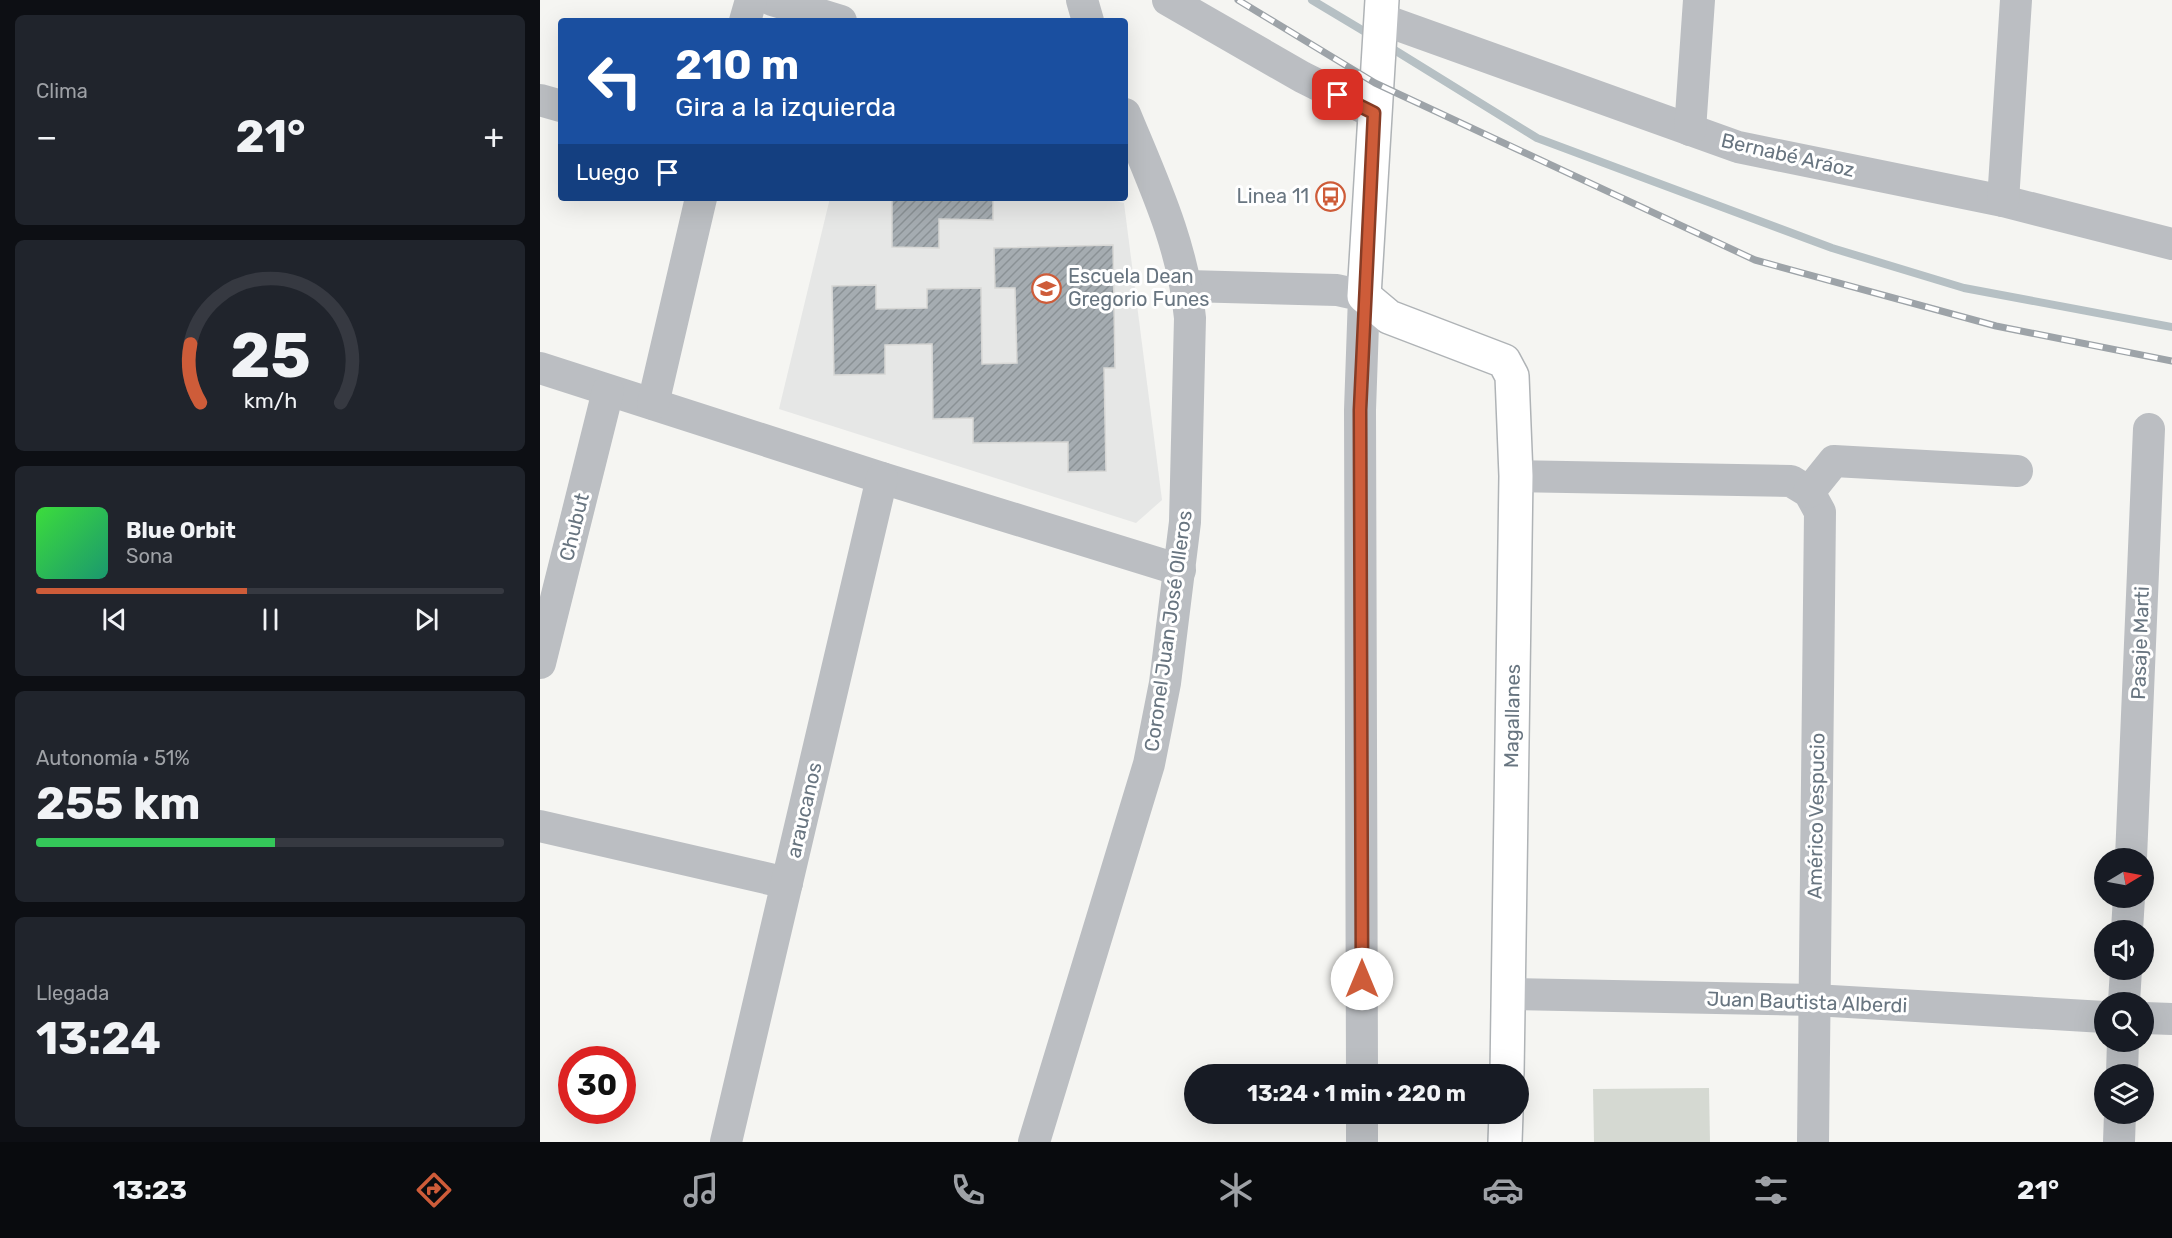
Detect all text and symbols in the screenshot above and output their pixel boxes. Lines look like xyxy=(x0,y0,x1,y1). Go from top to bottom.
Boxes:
text: 210 m xyxy=(675,40,799,90)
icon: left xyxy=(576,42,654,120)
pin xyxy=(1312,69,1363,120)
icon: arrive xyxy=(1321,78,1354,111)
text: Clima xyxy=(36,79,88,103)
text: Gira a la izquierda xyxy=(675,91,896,123)
text: 21° xyxy=(235,110,306,163)
text: − xyxy=(36,117,57,156)
text: + xyxy=(483,117,504,156)
street label: Bernabé Aráoz xyxy=(1719,128,1857,182)
icon: arrive xyxy=(651,156,684,189)
text: Luego xyxy=(576,159,639,186)
bus stop icon: Linea 11 xyxy=(1314,180,1346,212)
place label: Linea 11 xyxy=(1237,184,1309,208)
place label: Escuela Dean Gregorio Funes xyxy=(1068,264,1210,311)
school or university icon: Escuela Dean Gregorio Funes xyxy=(1031,272,1063,304)
text: 25 xyxy=(230,319,310,393)
text: km/h xyxy=(243,388,297,413)
street label: Chubut xyxy=(554,490,594,564)
street label: Coronel Juan José Olleros xyxy=(1139,509,1197,753)
text: Blue Orbit xyxy=(126,517,236,544)
text: Sona xyxy=(126,544,173,568)
street label: Pasaje Marti xyxy=(2126,586,2154,700)
icon: previous xyxy=(98,603,131,636)
icon: pause xyxy=(254,603,287,636)
icon: next xyxy=(410,603,443,636)
street label: Magallanes xyxy=(1499,664,1525,768)
street label: Américo Vespucio xyxy=(1803,733,1829,899)
text: Autonomía · 51% xyxy=(36,746,190,770)
street label: araucanos xyxy=(781,760,827,860)
text: 255 km xyxy=(36,777,201,830)
north arrow xyxy=(2094,848,2154,908)
map controls xyxy=(2094,848,2154,1124)
button: sound xyxy=(2094,920,2154,980)
position arrow xyxy=(1330,947,1394,1011)
text: Llegada xyxy=(36,981,109,1005)
street label: Juan Bautista Alberdi xyxy=(1706,987,1908,1017)
button: search xyxy=(2094,992,2154,1052)
text: 13:24 xyxy=(36,1012,161,1065)
speed limit sign: 30 xyxy=(558,1046,636,1124)
button: layers xyxy=(2094,1064,2154,1124)
text: 13:24 · 1 min · 220 m xyxy=(1247,1080,1466,1107)
icon: directions xyxy=(413,1169,455,1211)
icon: music xyxy=(680,1169,722,1211)
icon: phone xyxy=(947,1169,989,1211)
icon: climate xyxy=(1215,1169,1257,1211)
icon: car xyxy=(1482,1169,1524,1211)
icon: filters xyxy=(1750,1169,1792,1211)
text: 13:23 xyxy=(113,1174,187,1206)
text: 21° xyxy=(2017,1174,2059,1206)

